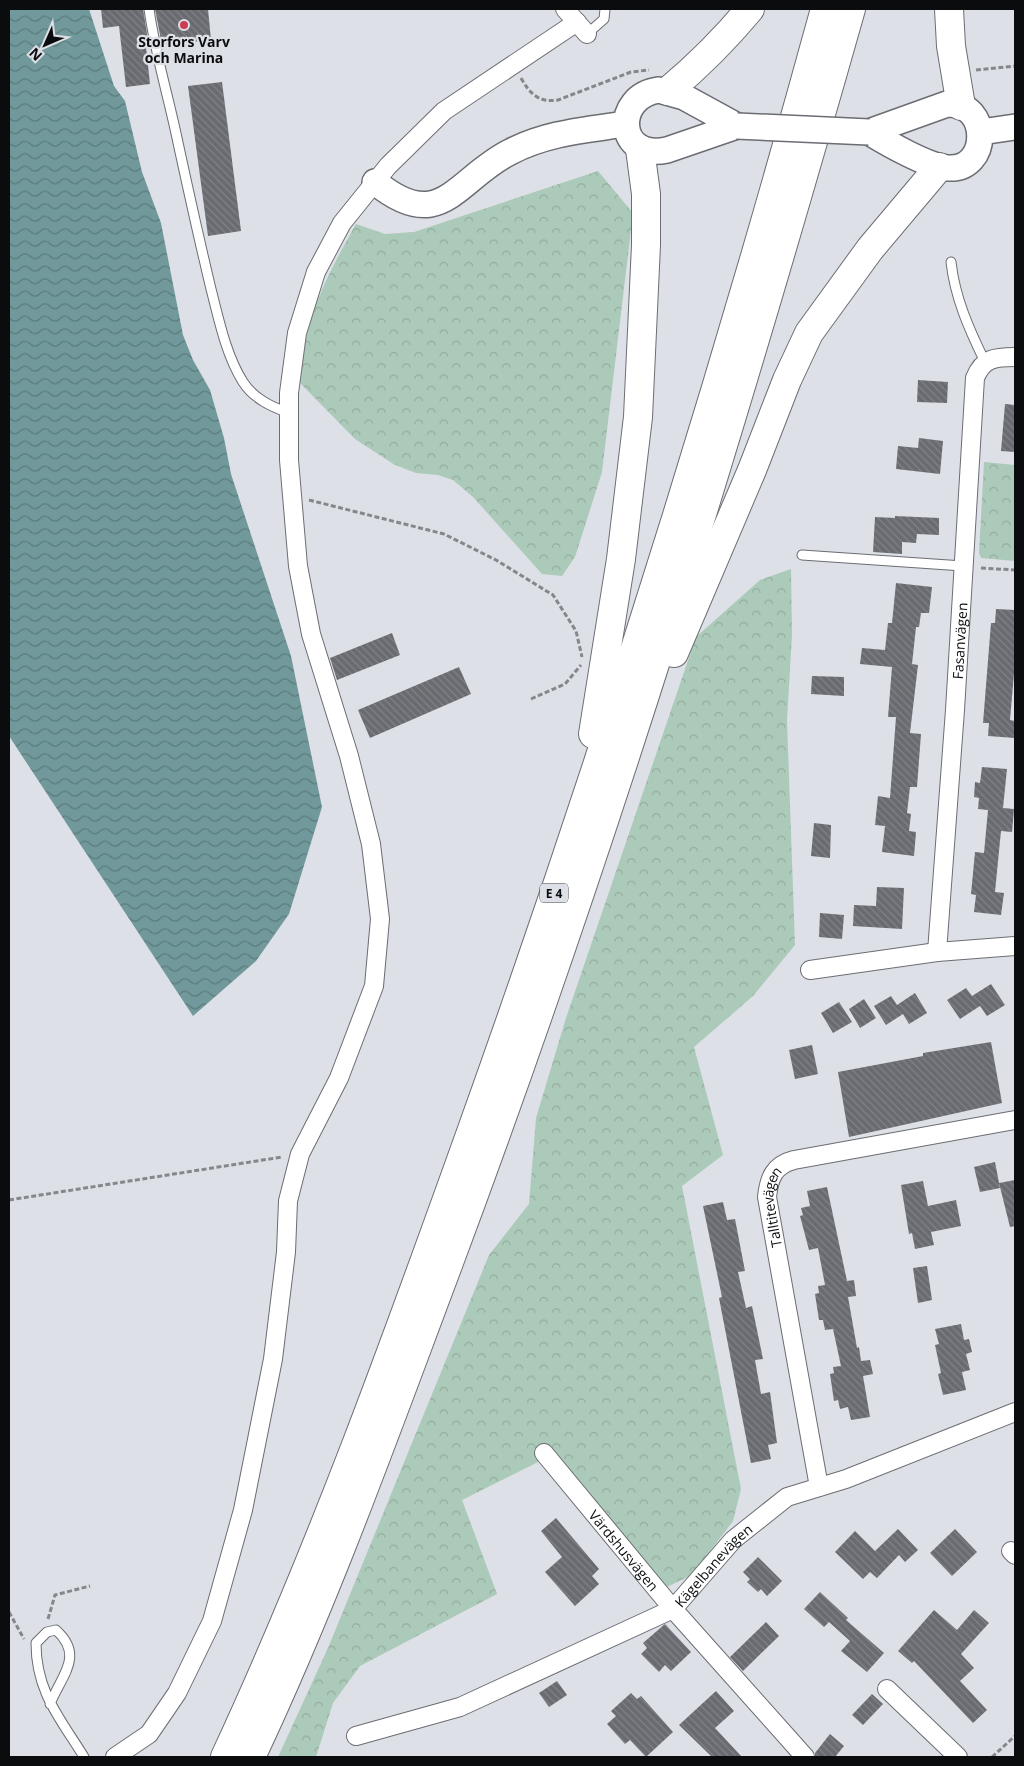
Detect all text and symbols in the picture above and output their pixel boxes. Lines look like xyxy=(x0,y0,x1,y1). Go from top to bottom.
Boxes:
marker: Storfors Varv och Marina xyxy=(178,19,190,31)
north arrow xyxy=(20,20,70,70)
place label: Storfors Varv och Marina xyxy=(138,32,230,67)
text: N xyxy=(25,44,46,65)
street label: Fasanvägen xyxy=(947,602,971,680)
road number: E 4 xyxy=(540,884,568,902)
street label: Talltitevägen xyxy=(758,1162,785,1249)
street label: Värdshusvägen xyxy=(585,1506,663,1595)
street label: Kägelbanevägen xyxy=(670,1519,756,1611)

